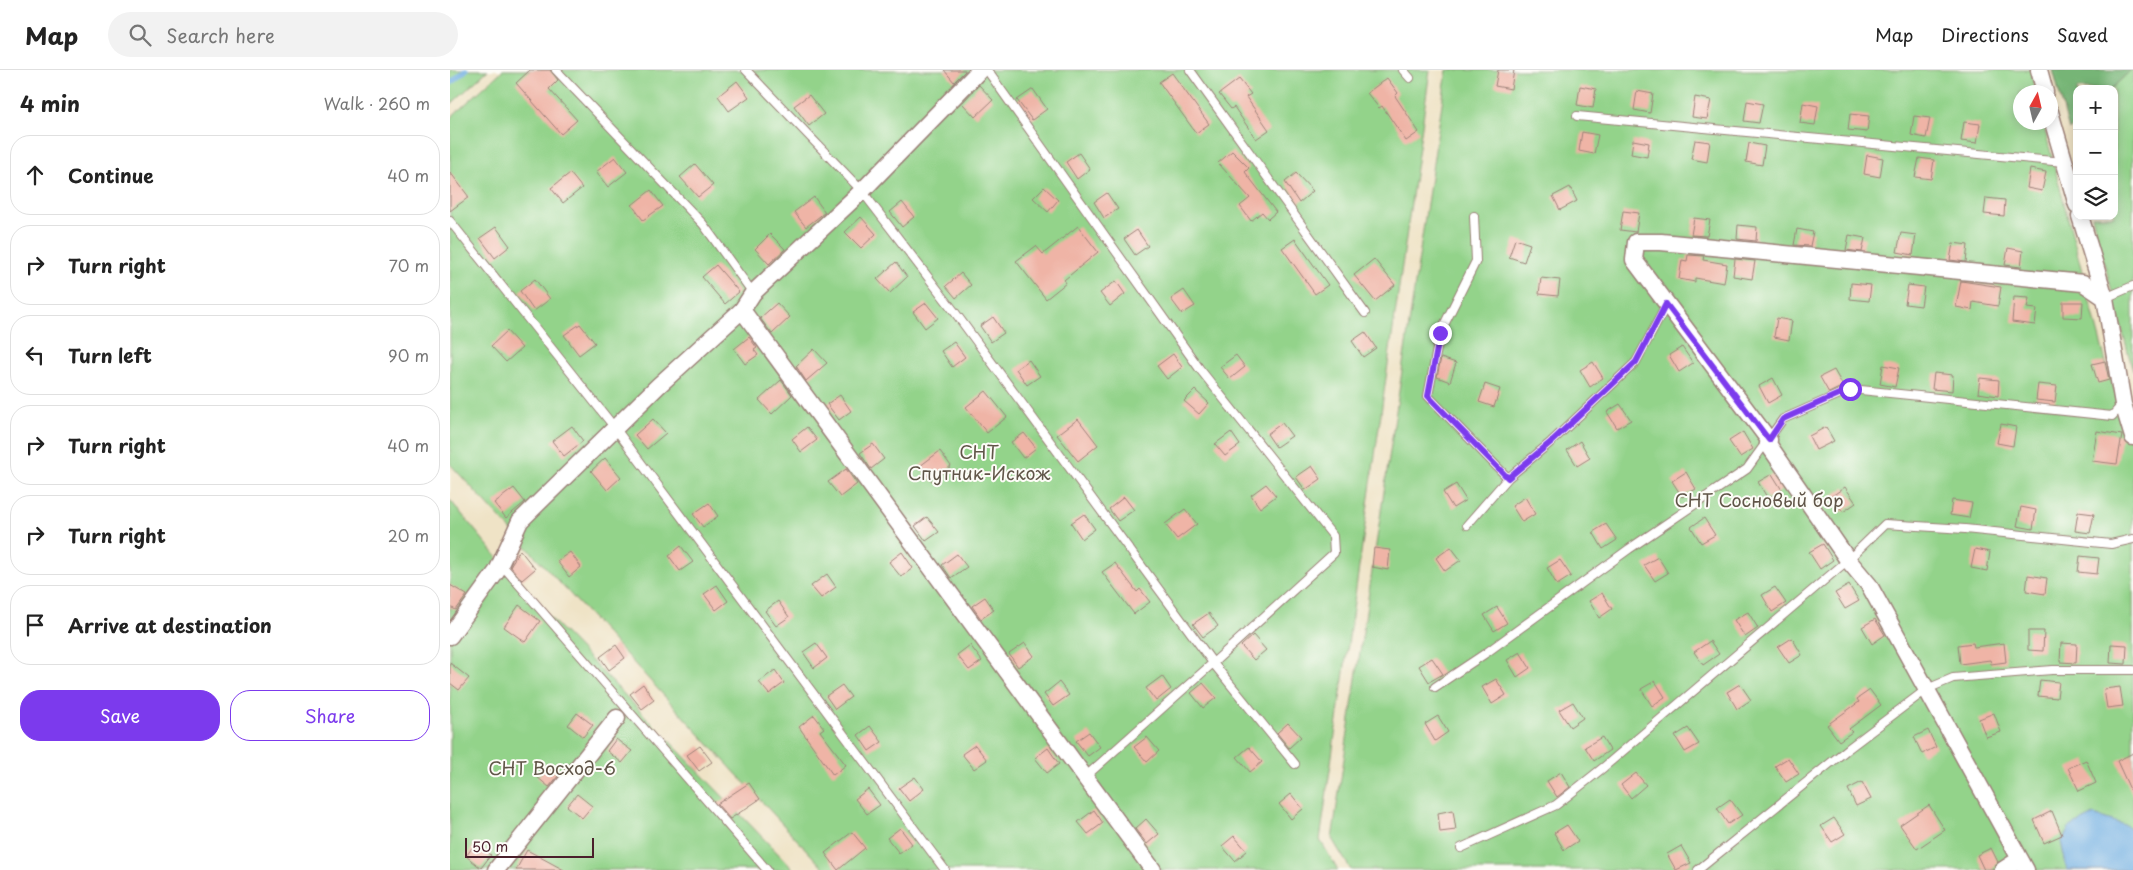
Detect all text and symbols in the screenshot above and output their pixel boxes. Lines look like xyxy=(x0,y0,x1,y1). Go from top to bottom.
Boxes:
search box xyxy=(108,12,458,57)
text: Map xyxy=(25,17,78,53)
icon: search xyxy=(126,21,154,49)
text: Search here xyxy=(166,21,275,49)
text: Map xyxy=(1875,21,1913,48)
text: Directions xyxy=(1941,21,2029,48)
text: Saved xyxy=(2057,21,2108,48)
north arrow xyxy=(2013,85,2058,130)
map controls xyxy=(2073,85,2118,220)
button: + xyxy=(2073,85,2118,130)
text: 4 min xyxy=(20,87,80,119)
text: Walk · 260 m xyxy=(324,91,430,115)
button: − xyxy=(2073,130,2118,175)
icon: ahead xyxy=(21,161,49,189)
text: Continue xyxy=(68,161,154,189)
text: 40 m xyxy=(387,163,429,187)
button: layers xyxy=(2073,175,2118,220)
icon: right xyxy=(21,251,49,279)
text: Turn right xyxy=(68,251,166,279)
text: 70 m xyxy=(389,253,429,277)
route end xyxy=(1429,322,1452,345)
icon: left xyxy=(21,341,49,369)
text: Turn left xyxy=(68,341,152,369)
text: 90 m xyxy=(388,343,429,367)
route start xyxy=(1839,378,1862,401)
icon: right xyxy=(21,431,49,459)
text: Turn right xyxy=(68,431,166,459)
text: 40 m xyxy=(387,433,429,457)
park label: СНТ Спутник-Искож xyxy=(908,438,1050,486)
park label: СНТ Сосновый бор xyxy=(1674,486,1844,513)
icon: right xyxy=(21,521,49,549)
text: Turn right xyxy=(68,521,166,549)
text: 20 m xyxy=(388,523,429,547)
icon: arrive xyxy=(21,611,49,639)
text: Arrive at destination xyxy=(68,611,272,639)
button: Save xyxy=(20,690,220,741)
button: Share xyxy=(230,690,430,741)
park label: СНТ Восход-6 xyxy=(488,754,616,781)
scale bar xyxy=(465,835,594,858)
text: 50 m xyxy=(472,836,508,857)

